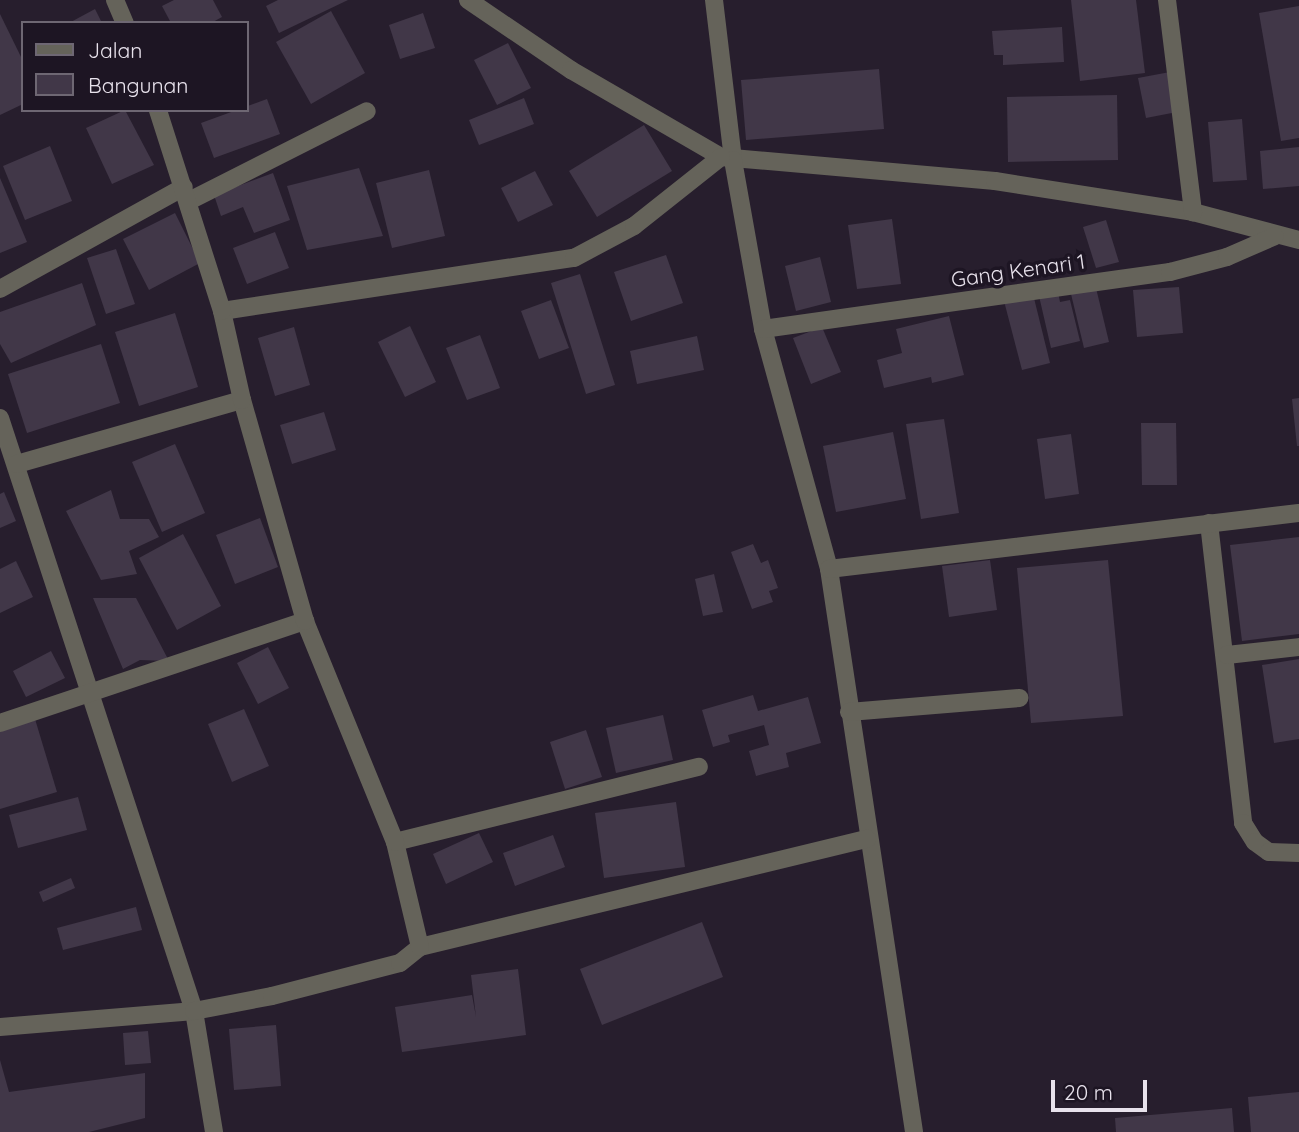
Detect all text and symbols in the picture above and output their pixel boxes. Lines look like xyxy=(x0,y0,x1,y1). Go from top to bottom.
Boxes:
legend xyxy=(21,21,248,112)
text: Jalan xyxy=(88,37,142,63)
text: Bangunan xyxy=(88,72,188,98)
street label: Gang Kenari 1 xyxy=(949,248,1087,292)
scale bar xyxy=(1054,1066,1150,1110)
text: 20 m xyxy=(1064,1079,1113,1105)

